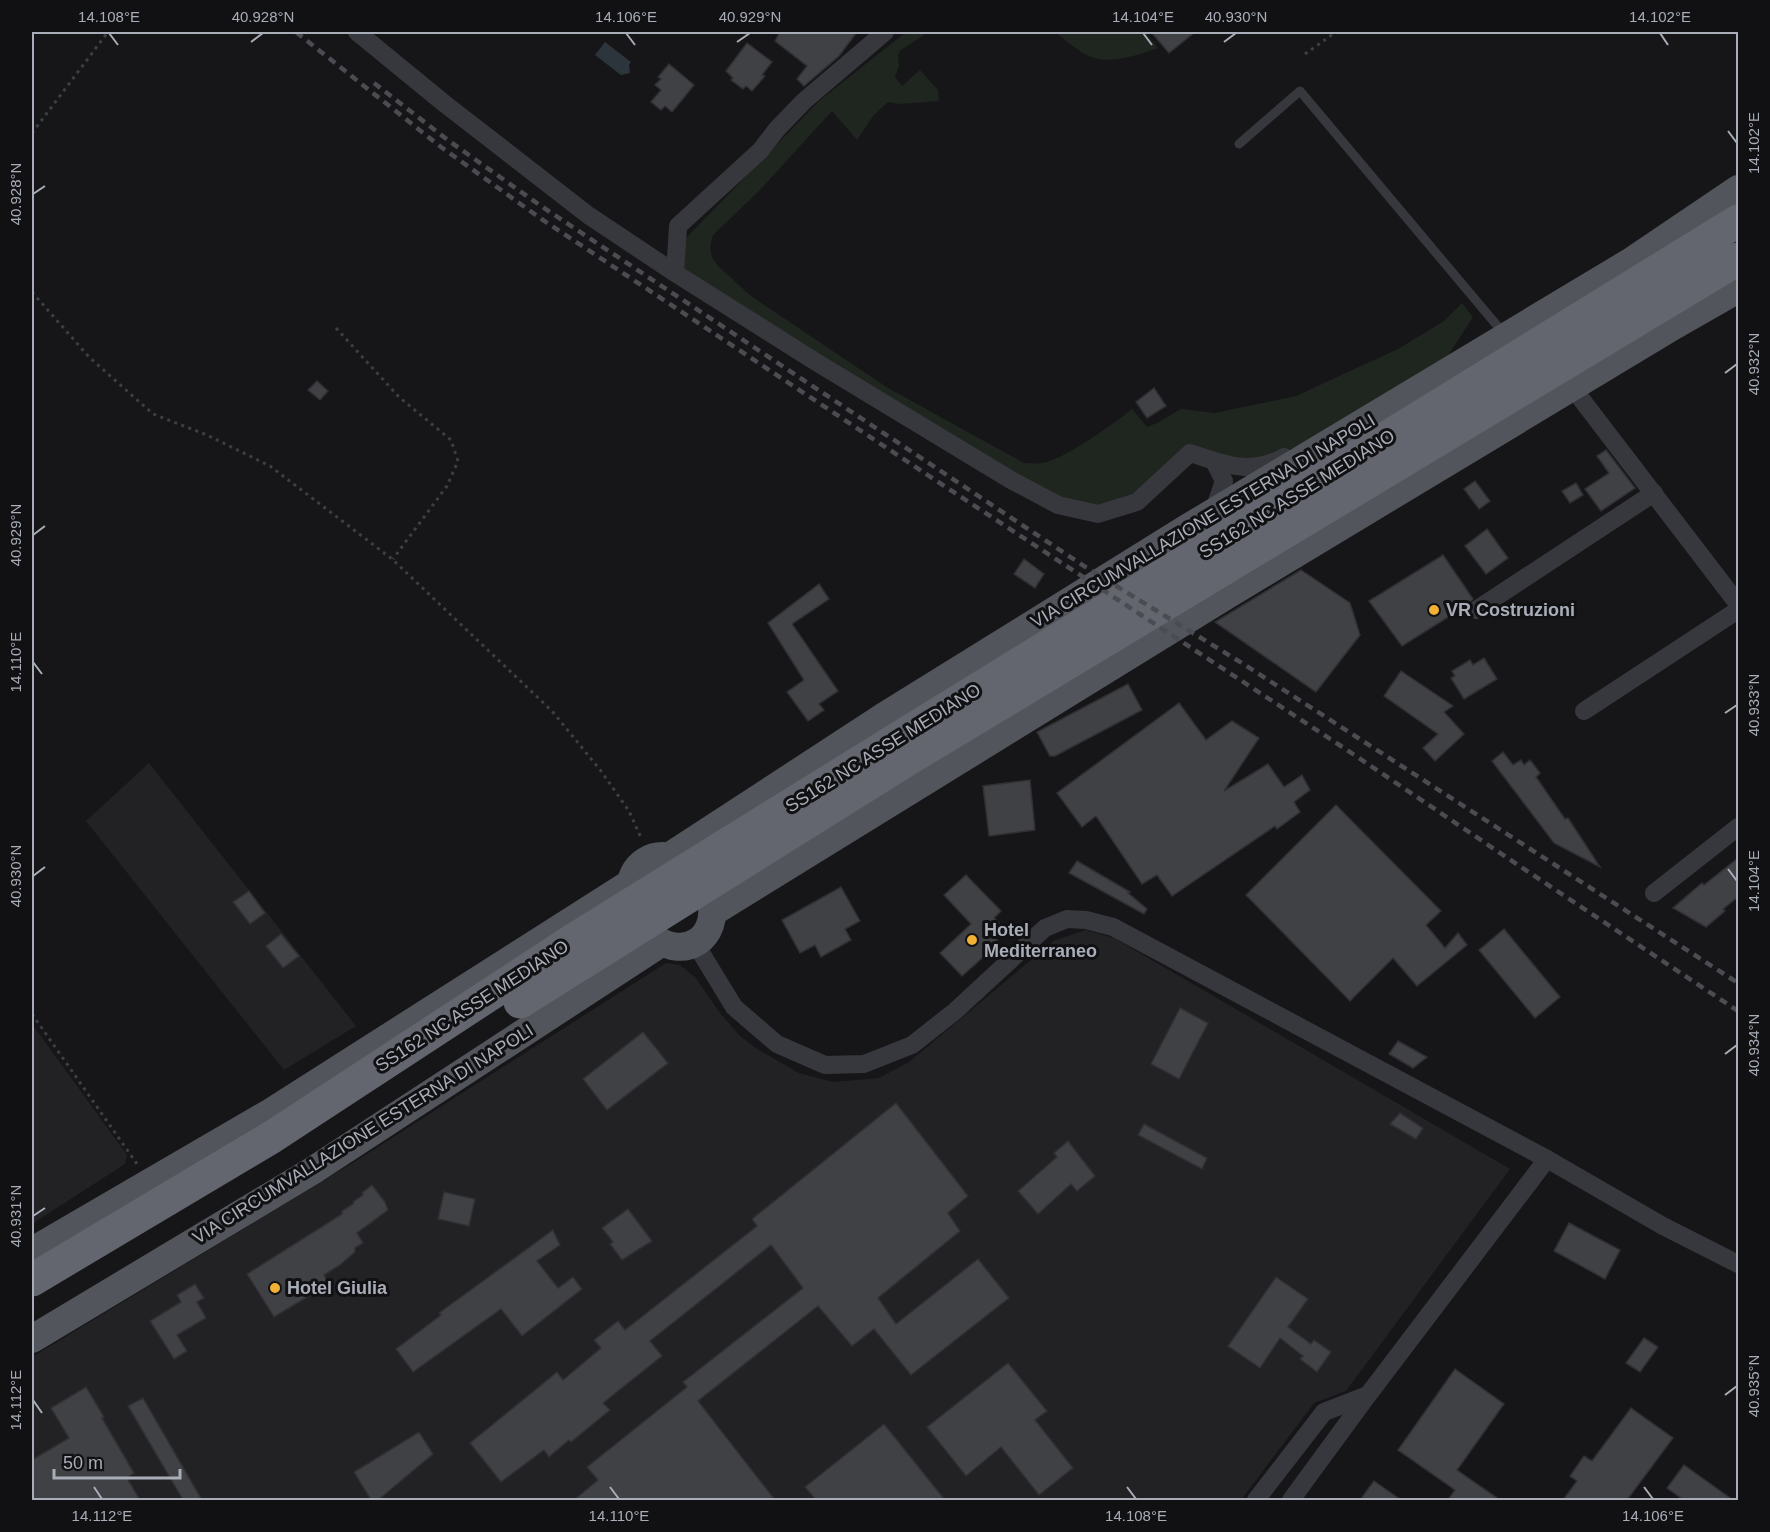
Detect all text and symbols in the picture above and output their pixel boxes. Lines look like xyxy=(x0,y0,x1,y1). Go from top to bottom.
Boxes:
text: 14.108°E xyxy=(78,8,140,25)
text: 40.928°N xyxy=(232,8,294,25)
text: 14.106°E xyxy=(595,8,657,25)
text: 40.929°N xyxy=(719,8,781,25)
text: 14.104°E xyxy=(1112,8,1174,25)
text: 40.930°N xyxy=(1205,8,1267,25)
text: 14.102°E xyxy=(1629,8,1691,25)
text: 14.102°E xyxy=(1745,112,1762,174)
text: 40.928°N xyxy=(7,163,24,225)
text: 40.932°N xyxy=(1745,333,1762,395)
street label: VIA CIRCUMVALLAZIONE ESTERNA DI NAPOLI xyxy=(1027,410,1379,632)
street label: SS162 NC ASSE MEDIANO xyxy=(1196,426,1398,562)
text: 40.929°N xyxy=(7,504,24,566)
place label: VR Costruzioni xyxy=(1446,600,1575,620)
marker: VR Costruzioni xyxy=(1427,603,1441,617)
text: 14.110°E xyxy=(7,632,24,692)
text: 40.933°N xyxy=(1745,674,1762,736)
street label: SS162 NC ASSE MEDIANO xyxy=(782,680,984,816)
text: 40.930°N xyxy=(7,845,24,907)
text: 14.104°E xyxy=(1745,850,1762,912)
place label: Hotel Mediterraneo xyxy=(984,920,1097,961)
marker: Hotel Mediterraneo xyxy=(965,933,979,947)
street label: SS162 NC ASSE MEDIANO xyxy=(372,936,572,1076)
text: 40.934°N xyxy=(1745,1014,1762,1076)
street label: VIA CIRCUMVALLAZIONE ESTERNA DI NAPOLI xyxy=(189,1020,537,1248)
text: 40.931°N xyxy=(7,1185,24,1247)
place label: Hotel Giulia xyxy=(287,1278,388,1298)
marker: Hotel Giulia xyxy=(268,1281,282,1295)
text: 40.935°N xyxy=(1745,1355,1762,1417)
text: 14.112°E xyxy=(7,1370,24,1430)
scale bar xyxy=(54,1442,180,1480)
text: 50 m xyxy=(63,1453,103,1473)
text: 14.112°E xyxy=(72,1507,132,1524)
text: 14.110°E xyxy=(589,1507,649,1524)
text: 14.108°E xyxy=(1105,1507,1167,1524)
text: 14.106°E xyxy=(1622,1507,1684,1524)

